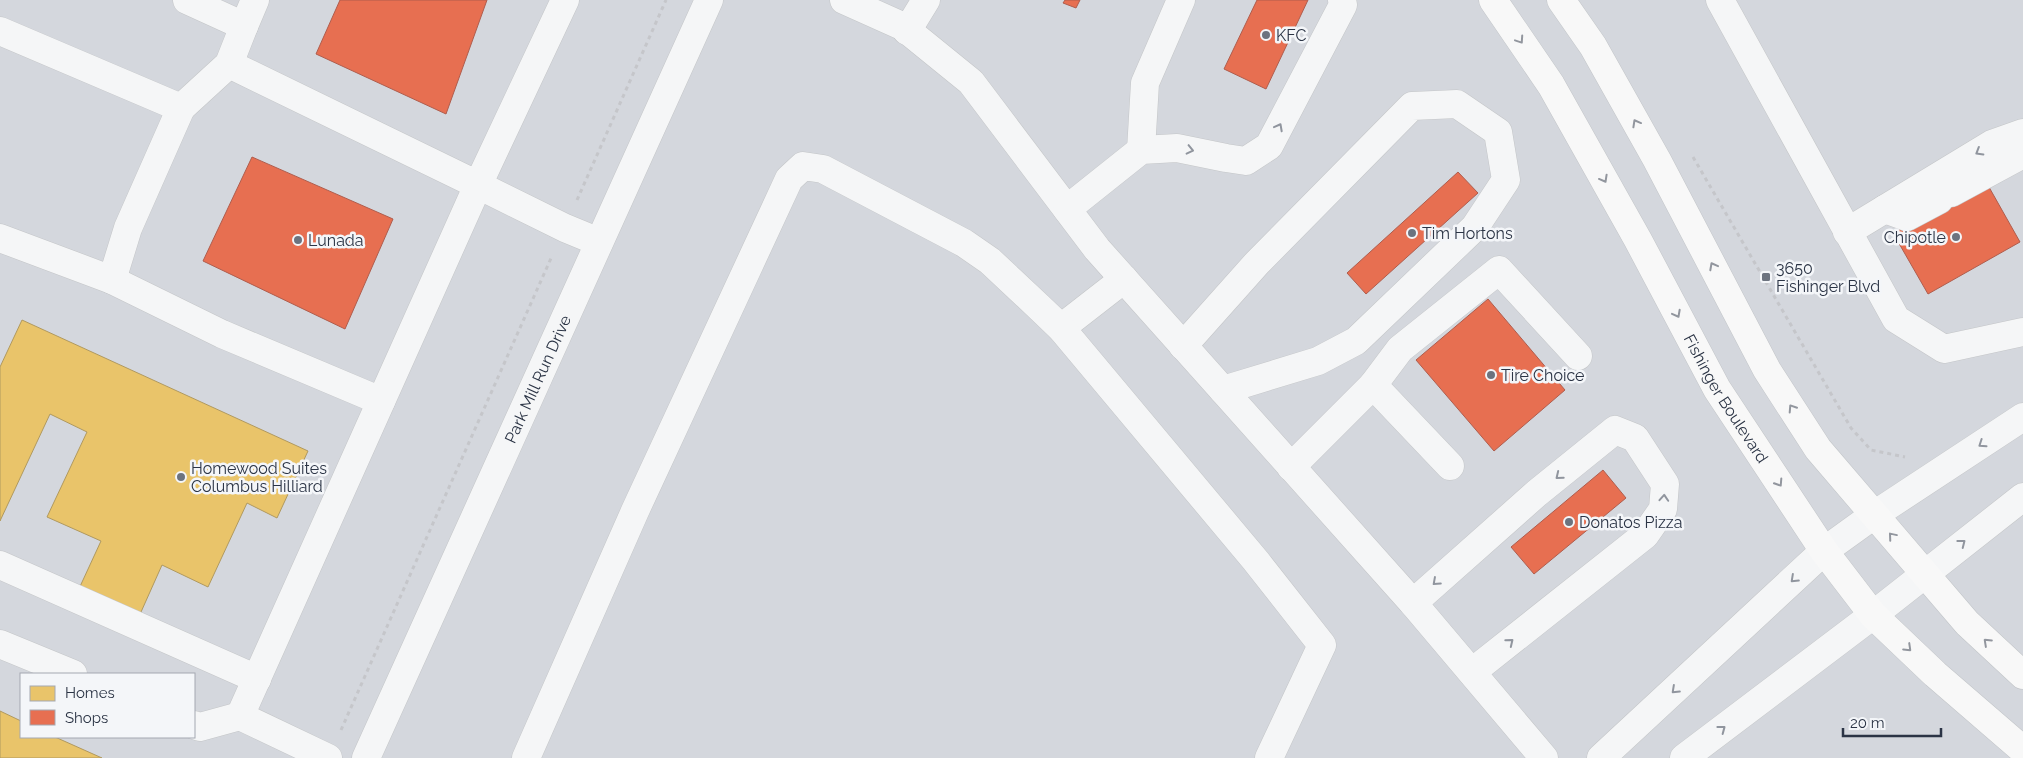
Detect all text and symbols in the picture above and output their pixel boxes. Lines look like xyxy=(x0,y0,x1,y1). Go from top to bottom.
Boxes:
place label: KFC xyxy=(1276,26,1306,45)
marker: KFC xyxy=(1260,29,1272,41)
one-way arrow xyxy=(1514,34,1523,44)
one-way arrow xyxy=(1632,119,1642,128)
one-way arrow xyxy=(1273,123,1283,132)
one-way arrow xyxy=(1185,144,1194,155)
one-way arrow xyxy=(1975,146,1984,155)
one-way arrow xyxy=(1598,174,1608,183)
place label: Tim Hortons xyxy=(1422,224,1513,243)
marker: Tim Hortons xyxy=(1406,227,1418,239)
place label: Chipotle xyxy=(1884,228,1946,247)
place label: Lunada xyxy=(308,231,364,250)
marker: Chipotle xyxy=(1950,231,1962,243)
marker: Lunada xyxy=(292,234,304,246)
place label: 3650 Fishinger Blvd xyxy=(1776,259,1880,296)
one-way arrow xyxy=(1709,263,1719,272)
marker: 3650 Fishinger Blvd xyxy=(1760,271,1772,283)
one-way arrow xyxy=(1671,309,1681,318)
street label: Park Mill Run Drive xyxy=(501,312,575,446)
street label: Fishinger Boulevard xyxy=(1680,331,1772,467)
place label: Tire Choice xyxy=(1501,366,1585,385)
marker: Tire Choice xyxy=(1485,369,1497,381)
one-way arrow xyxy=(1789,405,1798,414)
one-way arrow xyxy=(1978,437,1987,447)
place label: Homewood Suites Columbus Hilliard xyxy=(191,459,327,496)
one-way arrow xyxy=(1556,470,1565,478)
marker: Homewood Suites Columbus Hilliard xyxy=(175,471,187,483)
one-way arrow xyxy=(1773,477,1782,487)
one-way arrow xyxy=(1658,494,1669,502)
place label: Donatos Pizza xyxy=(1579,513,1682,532)
marker: Donatos Pizza xyxy=(1563,516,1575,528)
one-way arrow xyxy=(1889,533,1898,542)
one-way arrow xyxy=(1956,541,1965,549)
one-way arrow xyxy=(1790,573,1799,582)
one-way arrow xyxy=(1433,577,1442,586)
one-way arrow xyxy=(1984,639,1993,648)
one-way arrow xyxy=(1504,640,1513,648)
one-way arrow xyxy=(1902,643,1911,652)
legend xyxy=(20,673,195,738)
text: Homes xyxy=(65,684,115,702)
one-way arrow xyxy=(1671,684,1680,693)
scale bar xyxy=(1843,706,1940,738)
text: Shops xyxy=(65,709,108,727)
text: 20 m xyxy=(1850,714,1885,732)
one-way arrow xyxy=(1716,726,1725,734)

